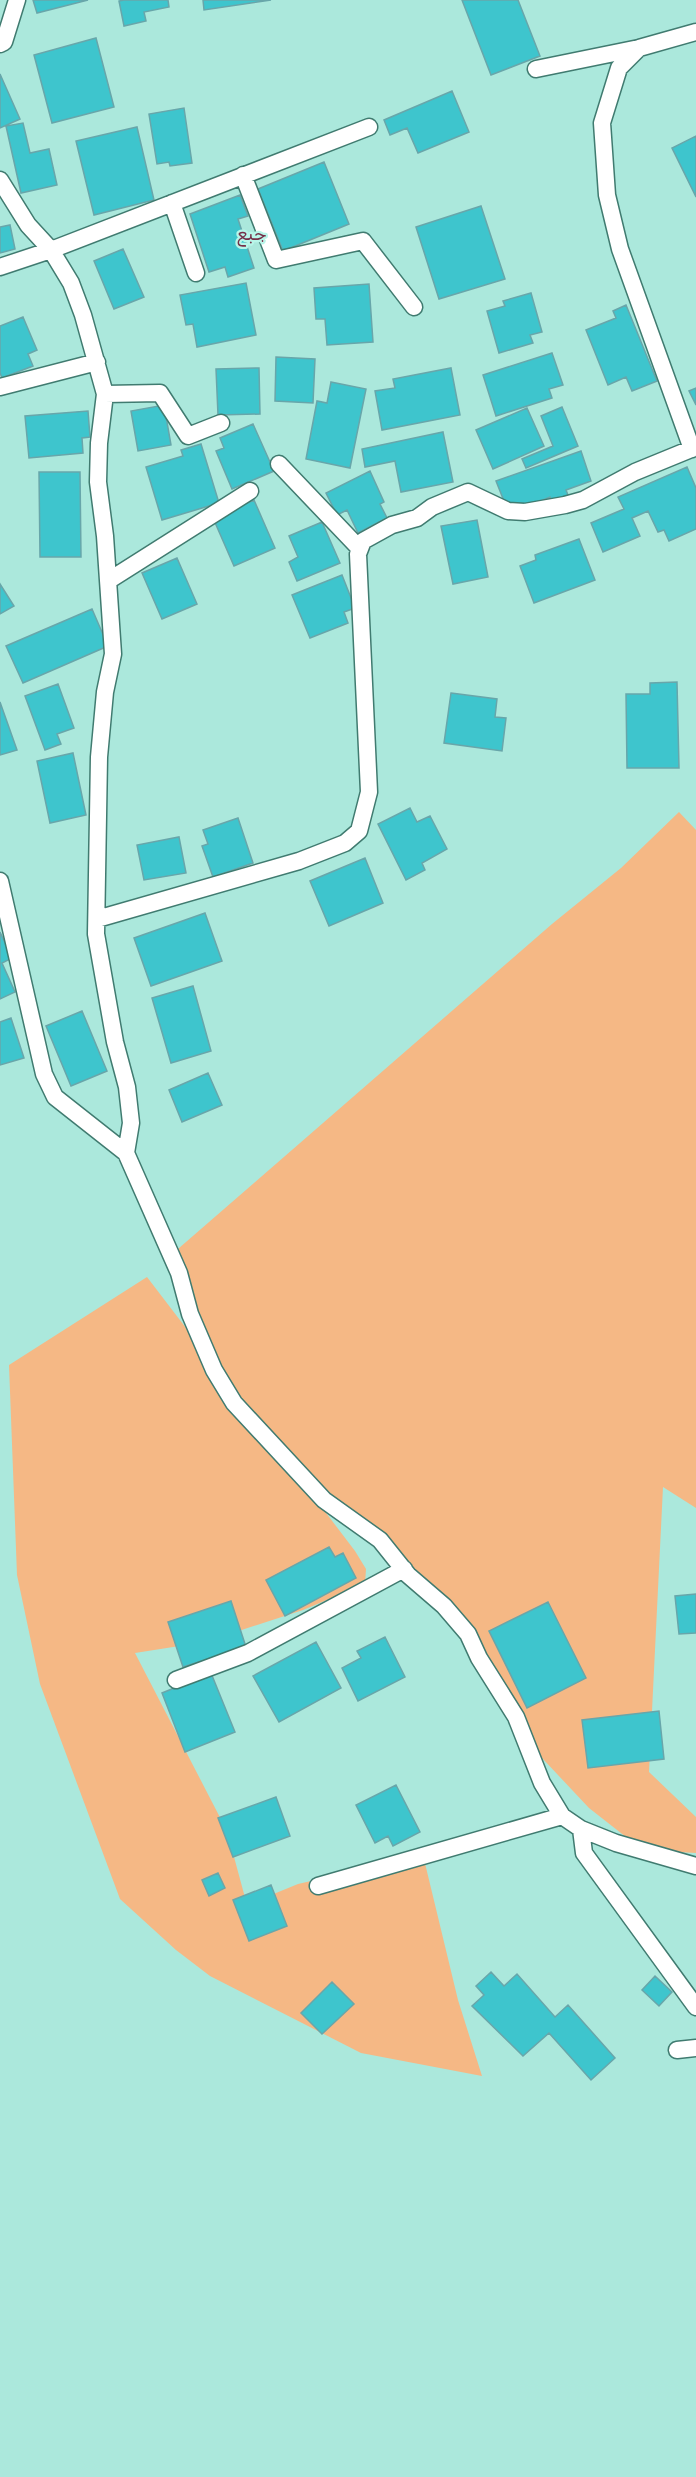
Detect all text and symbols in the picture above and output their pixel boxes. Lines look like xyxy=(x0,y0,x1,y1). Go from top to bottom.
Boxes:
district label: جبع xyxy=(238,223,266,247)

